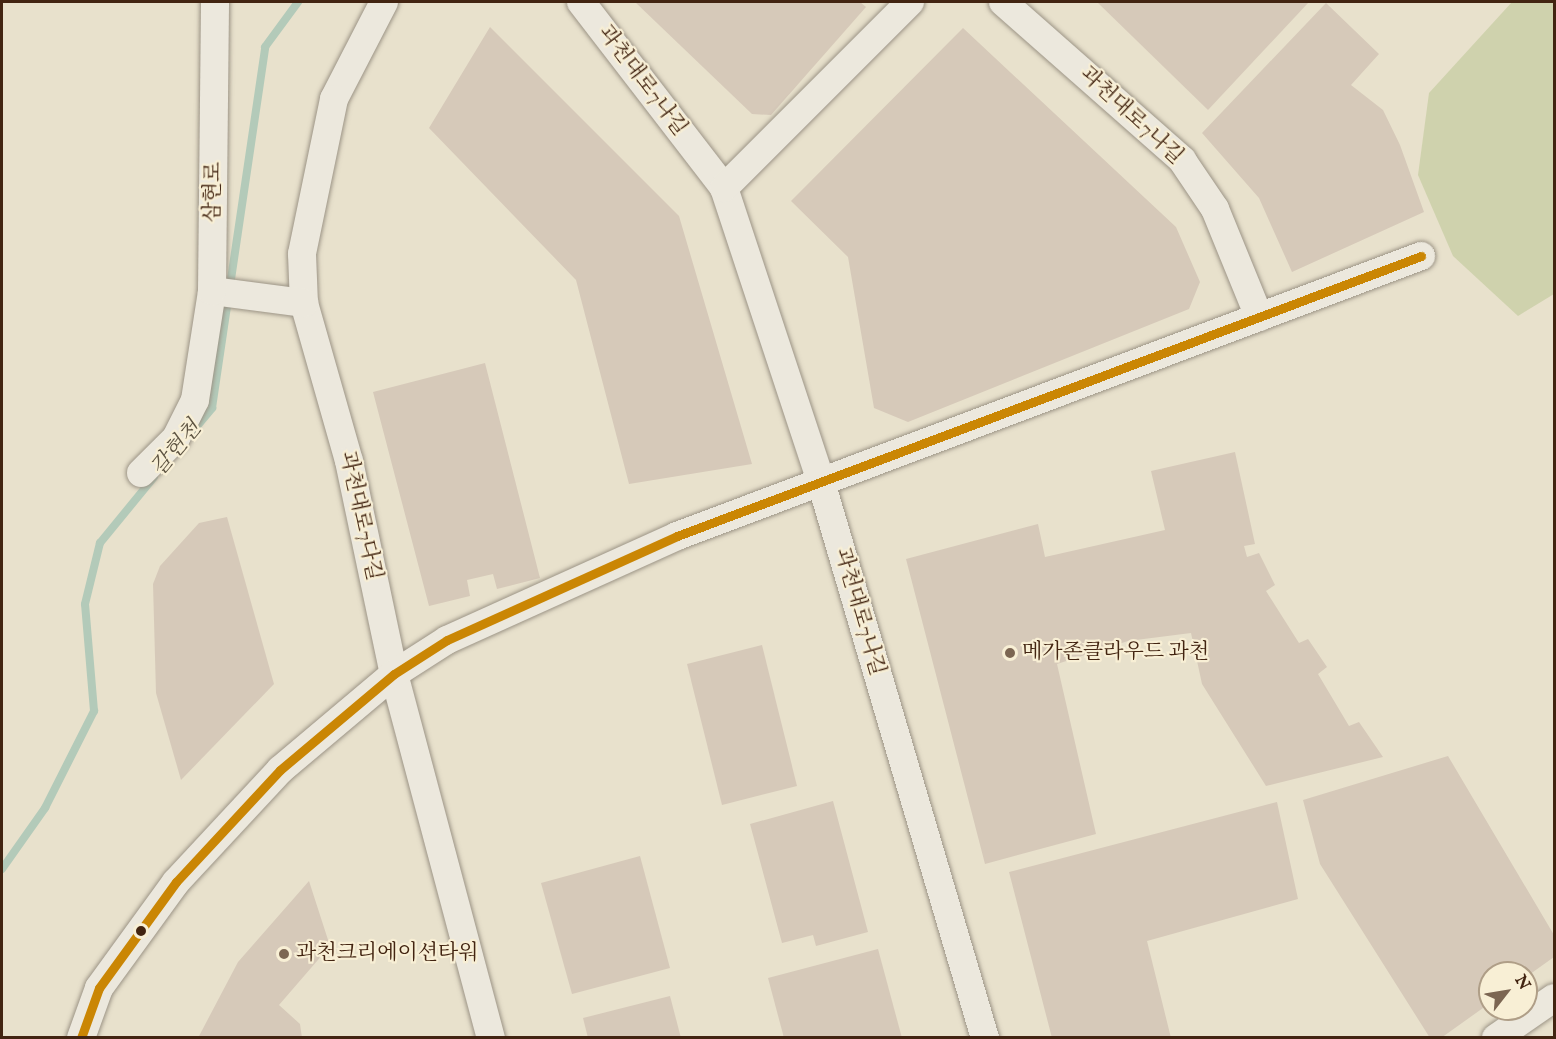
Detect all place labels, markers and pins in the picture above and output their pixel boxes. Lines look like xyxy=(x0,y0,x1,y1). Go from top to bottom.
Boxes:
place label: 메가존클라우드 과천 xyxy=(1022,640,1209,666)
marker: 메가존클라우드 과천 xyxy=(1003,646,1017,660)
unlabelled marker xyxy=(135,925,147,937)
place label: 과천크리에이션타워 xyxy=(296,941,479,967)
marker: 과천크리에이션타워 xyxy=(277,947,291,961)

